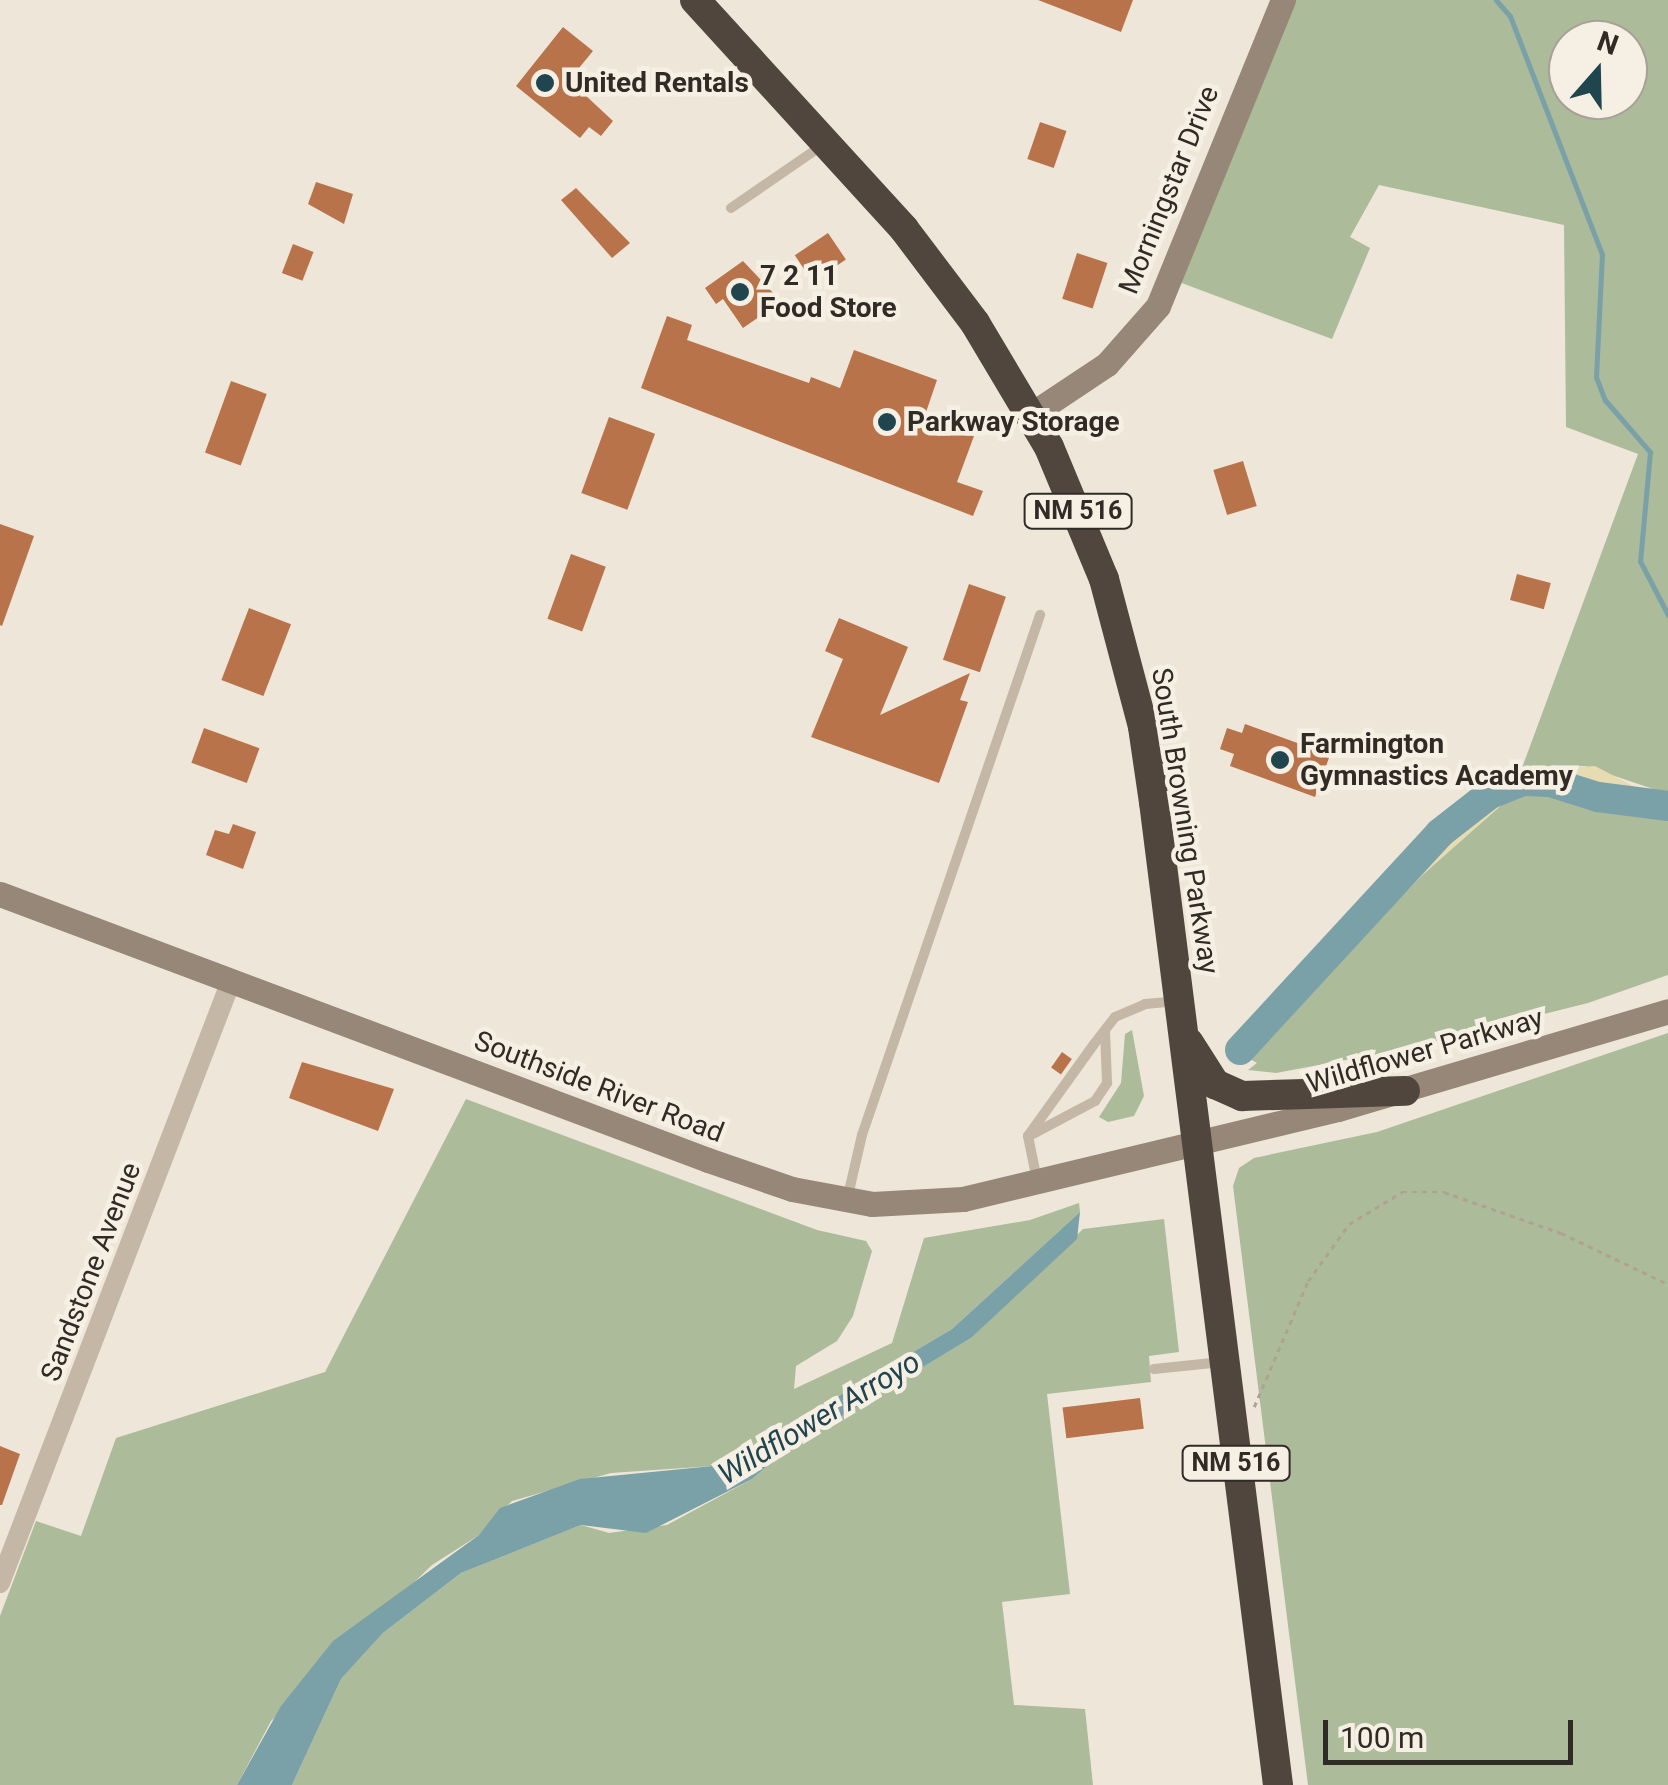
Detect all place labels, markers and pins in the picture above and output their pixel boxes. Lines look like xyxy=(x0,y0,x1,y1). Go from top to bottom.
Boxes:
place label: United Rentals xyxy=(565,66,749,100)
marker: United Rentals xyxy=(534,72,556,94)
place label: 7 2 11 Food Store xyxy=(760,259,897,325)
marker: 7 2 11 Food Store xyxy=(729,281,751,303)
place label: Parkway Storage xyxy=(907,405,1120,439)
marker: Parkway Storage xyxy=(876,411,898,433)
place label: Farmington Gymnastics Academy xyxy=(1300,727,1573,793)
marker: Farmington Gymnastics Academy xyxy=(1269,749,1291,771)

